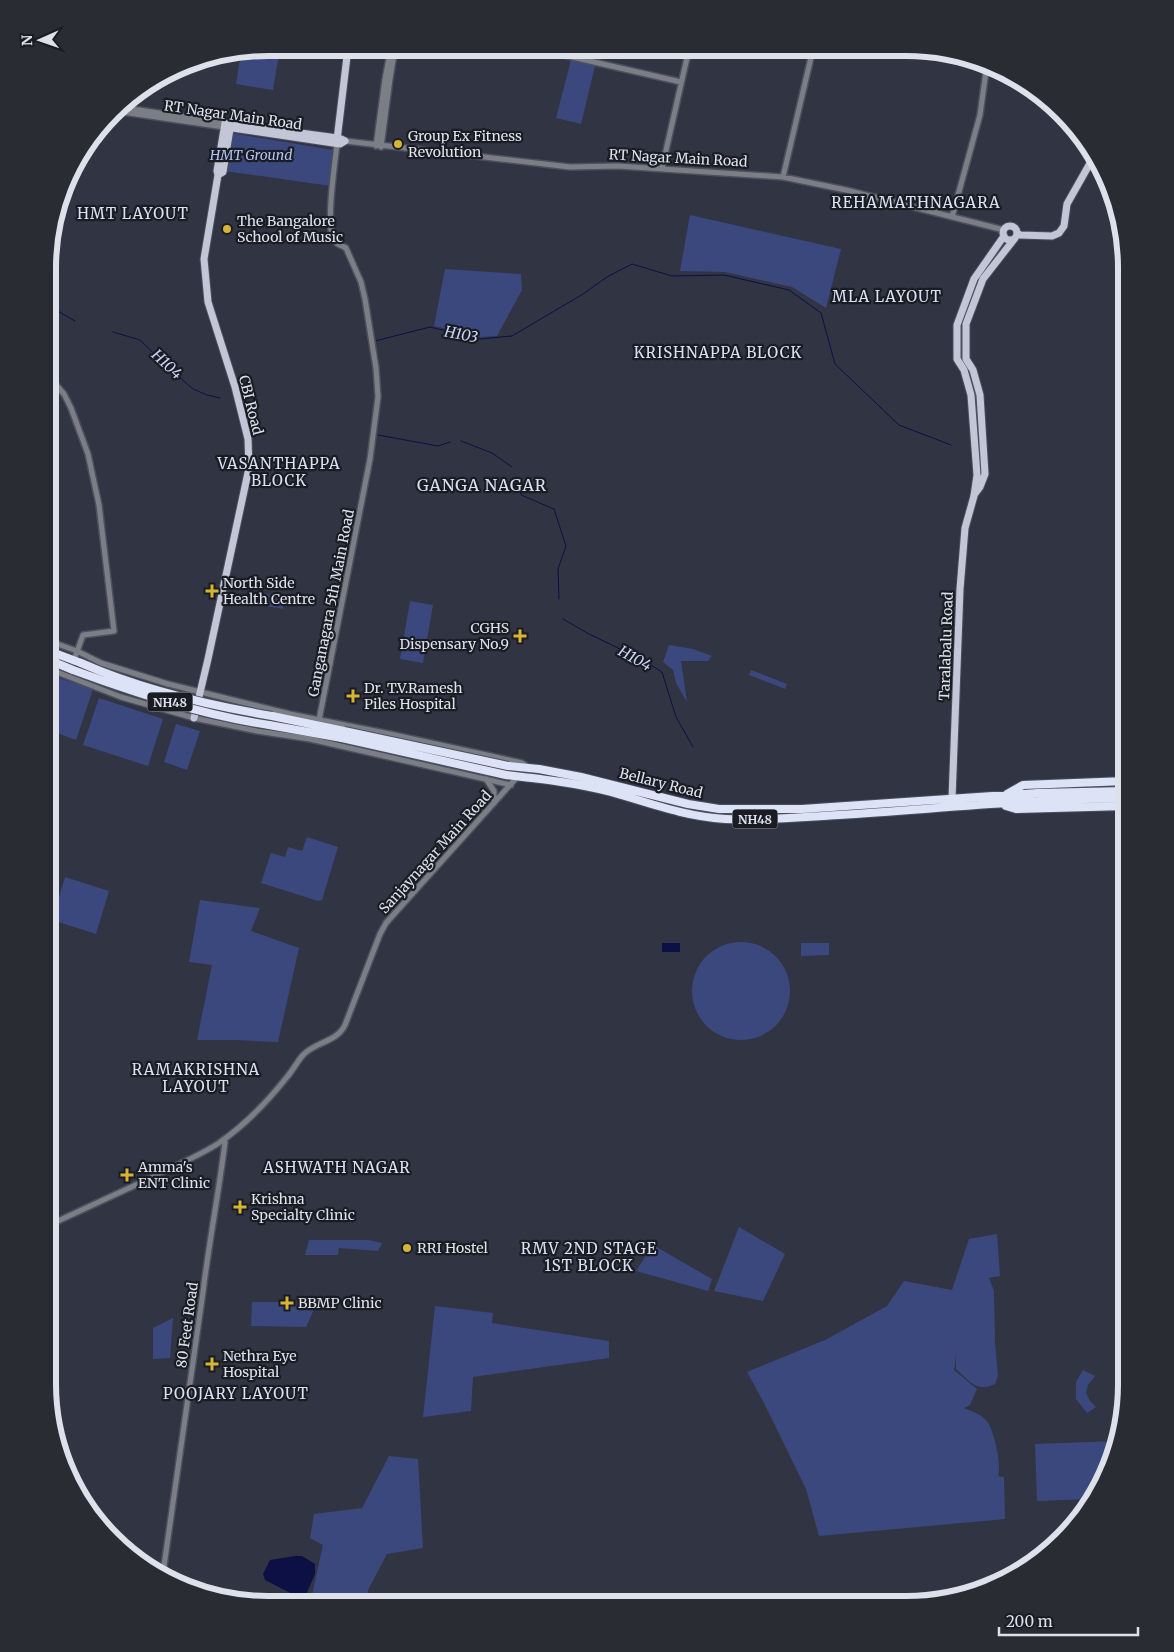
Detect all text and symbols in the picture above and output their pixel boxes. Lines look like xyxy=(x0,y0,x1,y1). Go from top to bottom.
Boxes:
north arrow xyxy=(15,15,65,65)
text: N xyxy=(18,35,36,46)
street label: RT Nagar Main Road xyxy=(163,96,304,134)
place label: Group Ex Fitness Revolution xyxy=(408,127,522,161)
marker: Group Ex Fitness Revolution xyxy=(392,138,404,150)
street label: RT Nagar Main Road xyxy=(608,145,748,171)
park label: HMT Ground xyxy=(209,146,292,164)
district label: REHAMATHNAGARA xyxy=(831,193,1001,212)
district label: HMT LAYOUT xyxy=(77,204,189,223)
place label: The Bangalore School of Music xyxy=(237,212,343,246)
marker: The Bangalore School of Music xyxy=(221,223,233,235)
district label: MLA LAYOUT xyxy=(832,287,942,306)
water label: H103 xyxy=(442,321,480,347)
district label: KRISHNAPPA BLOCK xyxy=(634,343,802,362)
water label: H104 xyxy=(147,344,186,383)
street label: CBI Road xyxy=(235,373,267,437)
district label: VASANTHAPPA BLOCK xyxy=(216,454,341,490)
district label: GANGA NAGAR xyxy=(417,475,547,495)
street label: Ganganagara 5th Main Road xyxy=(304,507,358,698)
place label: North Side Health Centre xyxy=(223,574,315,608)
marker: North Side Health Centre xyxy=(205,584,219,598)
street label: Taralabalu Road xyxy=(935,591,957,701)
place label: CGHS Dispensary No.9 xyxy=(399,619,509,653)
marker: CGHS Dispensary No.9 xyxy=(513,629,527,643)
water label: H104 xyxy=(614,641,655,675)
place label: Dr. T.V.Ramesh Piles Hospital xyxy=(364,679,463,713)
marker: Dr. T.V.Ramesh Piles Hospital xyxy=(346,689,360,703)
road number: NH48 xyxy=(148,692,192,712)
street label: Bellary Road xyxy=(617,764,705,802)
street label: Sanjaynagar Main Road xyxy=(375,786,495,917)
road number: NH48 xyxy=(732,810,778,829)
district label: RAMAKRISHNA LAYOUT xyxy=(132,1060,260,1096)
place label: Amma's ENT Clinic xyxy=(137,1158,210,1192)
district label: ASHWATH NAGAR xyxy=(262,1158,411,1177)
marker: Amma's ENT Clinic xyxy=(120,1168,134,1182)
place label: Krishna Specialty Clinic xyxy=(251,1190,355,1224)
marker: Krishna Specialty Clinic xyxy=(233,1200,247,1214)
place label: RRI Hostel xyxy=(417,1239,489,1257)
district label: RMV 2ND STAGE 1ST BLOCK xyxy=(521,1239,657,1275)
marker: RRI Hostel xyxy=(401,1242,413,1254)
street label: 80 Feet Road xyxy=(172,1280,202,1369)
place label: BBMP Clinic xyxy=(298,1294,382,1312)
marker: BBMP Clinic xyxy=(280,1296,294,1310)
place label: Nethra Eye Hospital xyxy=(223,1347,296,1381)
marker: Nethra Eye Hospital xyxy=(205,1357,219,1371)
district label: POOJARY LAYOUT xyxy=(163,1384,309,1403)
scale bar xyxy=(999,1604,1138,1636)
text: 200 m xyxy=(1006,1612,1053,1631)

